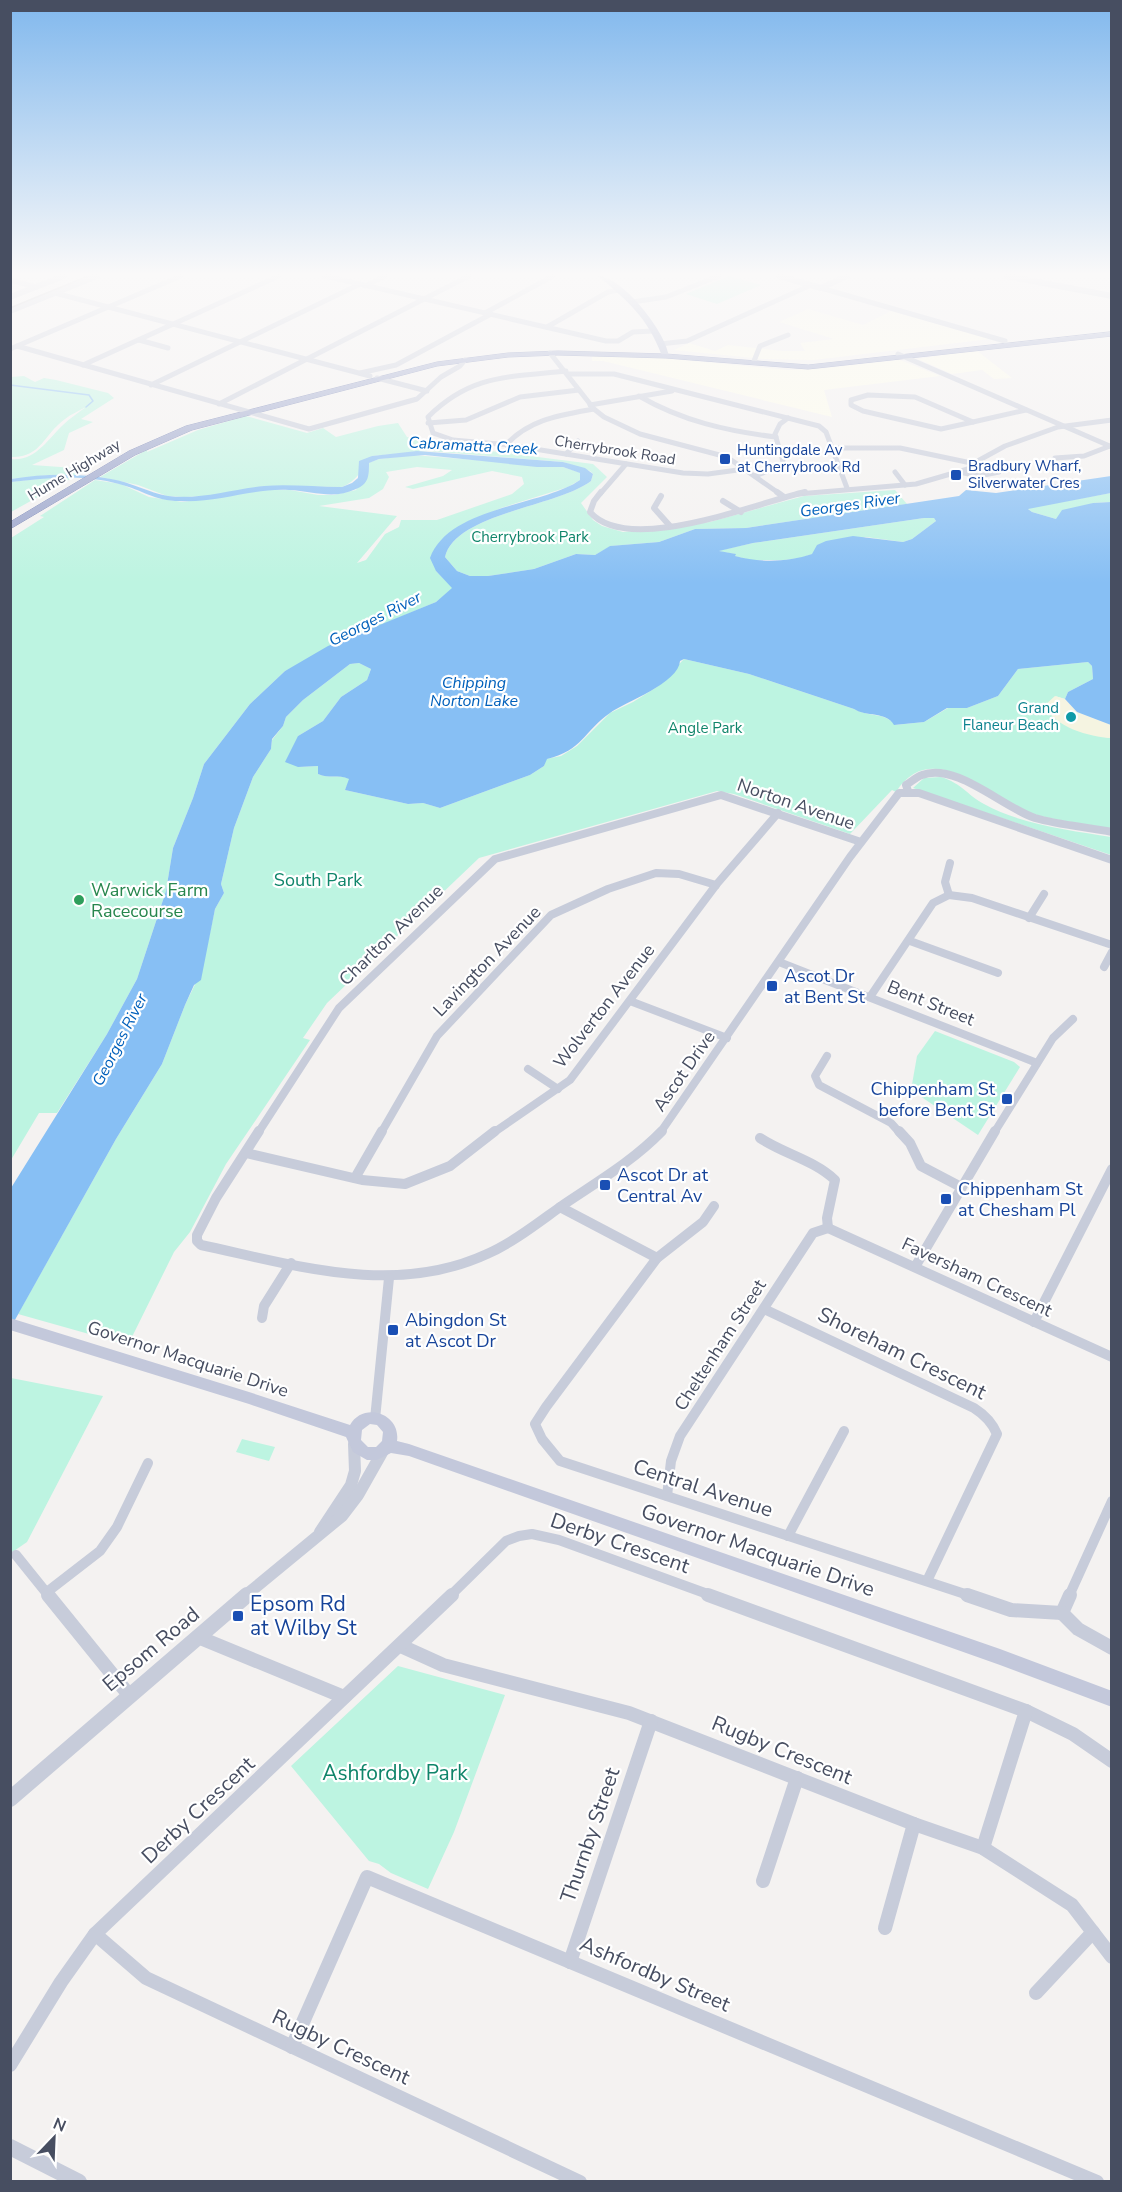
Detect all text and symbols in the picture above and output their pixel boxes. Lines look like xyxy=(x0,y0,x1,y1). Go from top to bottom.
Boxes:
street label: Cherrybrook Road xyxy=(553,431,677,469)
water label: Cabramatta Creek xyxy=(408,432,539,460)
street label: Hume Highway xyxy=(24,434,124,506)
place label: Huntingdale Av at Cherrybrook Rd xyxy=(737,440,860,477)
marker: Huntingdale Av at Cherrybrook Rd xyxy=(718,452,732,466)
place label: Bradbury Wharf, Silverwater Cres xyxy=(968,456,1082,493)
marker: Bradbury Wharf, Silverwater Cres xyxy=(949,468,963,482)
water label: Georges River xyxy=(798,487,903,523)
park label: Cherrybrook Park xyxy=(471,527,589,547)
water label: Georges River xyxy=(325,586,426,652)
water label: Chipping Norton Lake xyxy=(430,672,518,712)
place label: Grand Flaneur Beach xyxy=(963,698,1059,735)
marker: Grand Flaneur Beach xyxy=(1064,710,1078,724)
park label: Angle Park xyxy=(668,718,743,738)
street label: Norton Avenue xyxy=(734,773,858,835)
park label: South Park xyxy=(274,868,363,892)
place label: Warwick Farm Racecourse xyxy=(91,878,208,923)
street label: Charlton Avenue xyxy=(334,879,448,991)
marker: Warwick Farm Racecourse xyxy=(72,893,86,907)
street label: Lavington Avenue xyxy=(428,900,546,1022)
street label: Wolverton Avenue xyxy=(548,939,660,1073)
place label: Ascot Dr at Bent St xyxy=(784,964,865,1009)
street label: Bent Street xyxy=(884,975,979,1032)
marker: Ascot Dr at Bent St xyxy=(765,979,779,993)
water label: Georges River xyxy=(87,989,153,1090)
street label: Ascot Drive xyxy=(647,1026,721,1116)
place label: Chippenham St before Bent St xyxy=(871,1077,996,1122)
marker: Chippenham St before Bent St xyxy=(1000,1092,1014,1106)
place label: Ascot Dr at Central Av xyxy=(617,1163,709,1208)
place label: Chippenham St at Chesham Pl xyxy=(958,1177,1083,1222)
marker: Ascot Dr at Central Av xyxy=(598,1178,612,1192)
marker: Chippenham St at Chesham Pl xyxy=(939,1192,953,1206)
street label: Faversham Crescent xyxy=(898,1232,1057,1323)
street label: Cheltenham Street xyxy=(669,1274,772,1415)
street label: Shoreham Crescent xyxy=(813,1300,992,1406)
place label: Abingdon St at Ascot Dr xyxy=(405,1308,507,1353)
street label: Governor Macquarie Drive xyxy=(84,1315,292,1403)
marker: Abingdon St at Ascot Dr xyxy=(386,1323,400,1337)
street label: Central Avenue xyxy=(629,1452,777,1524)
street label: Governor Macquarie Drive xyxy=(638,1497,878,1603)
street label: Derby Crescent xyxy=(547,1506,694,1580)
place label: Epsom Rd at Wilby St xyxy=(250,1590,357,1642)
street label: Epsom Road xyxy=(97,1600,205,1698)
marker: Epsom Rd at Wilby St xyxy=(231,1609,245,1623)
street label: Rugby Crescent xyxy=(708,1709,857,1791)
street label: Derby Crescent xyxy=(135,1750,261,1870)
park label: Ashfordby Park xyxy=(322,1759,468,1787)
street label: Thurnby Street xyxy=(554,1763,626,1906)
street label: Ashfordby Street xyxy=(576,1930,735,2019)
street label: Rugby Crescent xyxy=(267,2003,415,2091)
north arrow xyxy=(24,2108,84,2168)
text: N xyxy=(50,2113,69,2138)

